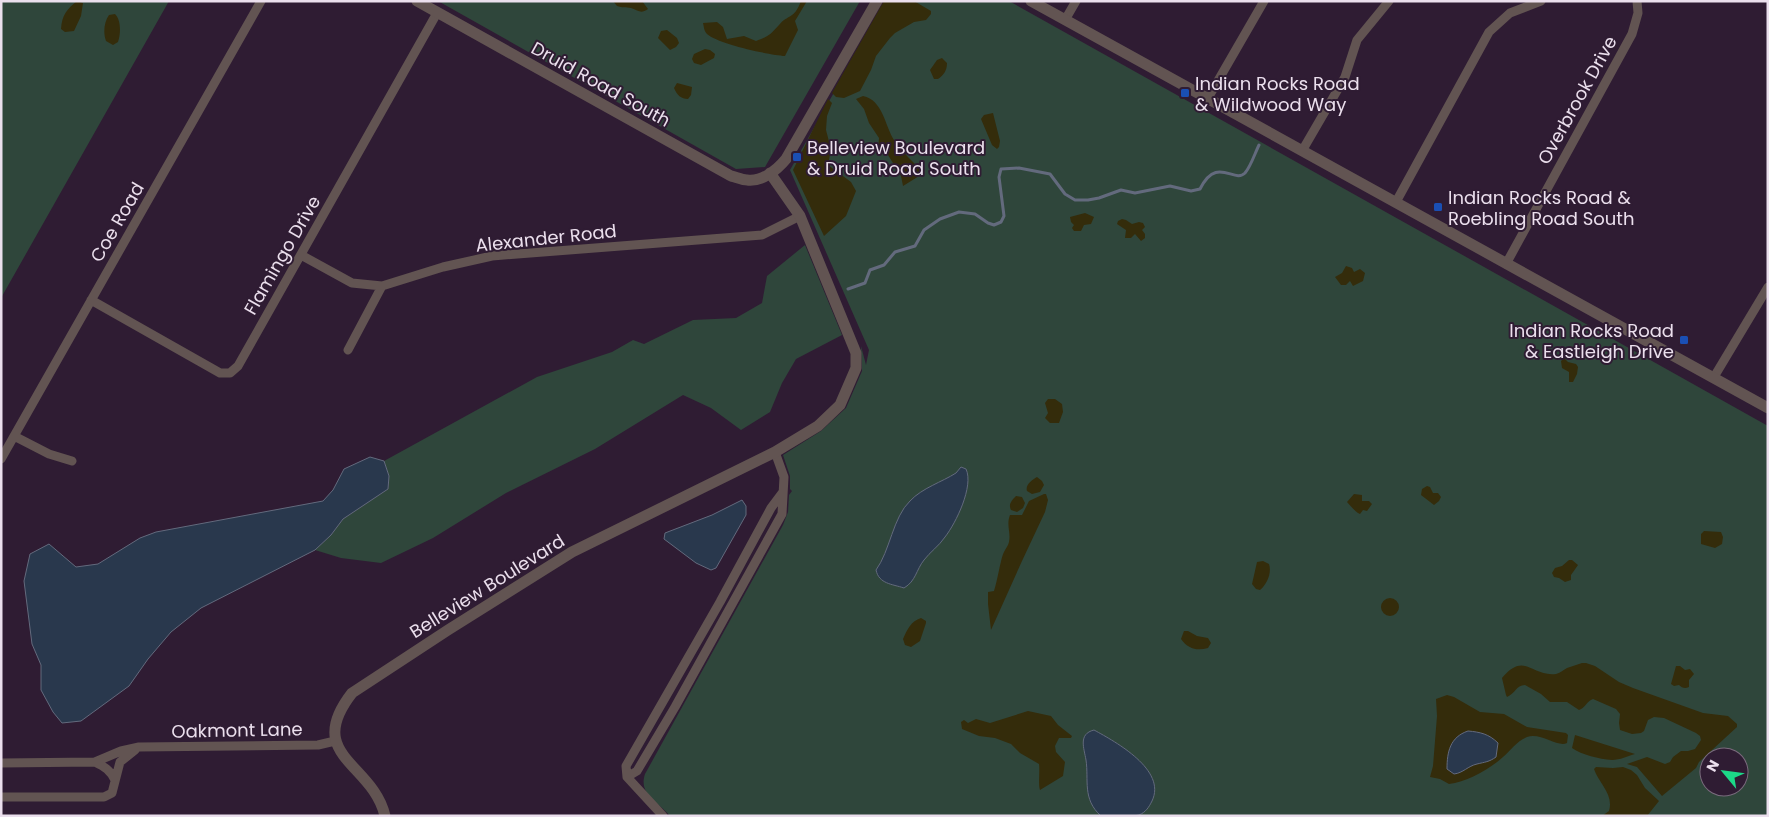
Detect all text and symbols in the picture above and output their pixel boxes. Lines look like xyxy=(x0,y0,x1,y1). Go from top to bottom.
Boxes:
street label: Overbrook Drive xyxy=(1531,31,1623,169)
street label: Druid Road South xyxy=(527,35,675,133)
place label: Indian Rocks Road & Wildwood Way xyxy=(1195,71,1360,117)
marker: Indian Rocks Road & Wildwood Way xyxy=(1179,87,1191,99)
place label: Belleview Boulevard & Druid Road South xyxy=(807,135,985,181)
marker: Belleview Boulevard & Druid Road South xyxy=(791,151,803,163)
street label: Coe Road xyxy=(84,178,150,266)
place label: Indian Rocks Road & Roebling Road South xyxy=(1448,185,1634,231)
street label: Flamingo Drive xyxy=(238,191,326,319)
marker: Indian Rocks Road & Roebling Road South xyxy=(1432,201,1444,213)
street label: Alexander Road xyxy=(474,218,618,258)
place label: Indian Rocks Road & Eastleigh Drive xyxy=(1509,318,1674,364)
marker: Indian Rocks Road & Eastleigh Drive xyxy=(1678,334,1690,346)
street label: Belleview Boulevard xyxy=(405,528,569,644)
street label: Oakmont Lane xyxy=(171,716,303,744)
north arrow xyxy=(1699,747,1749,797)
text: N xyxy=(1701,756,1724,775)

